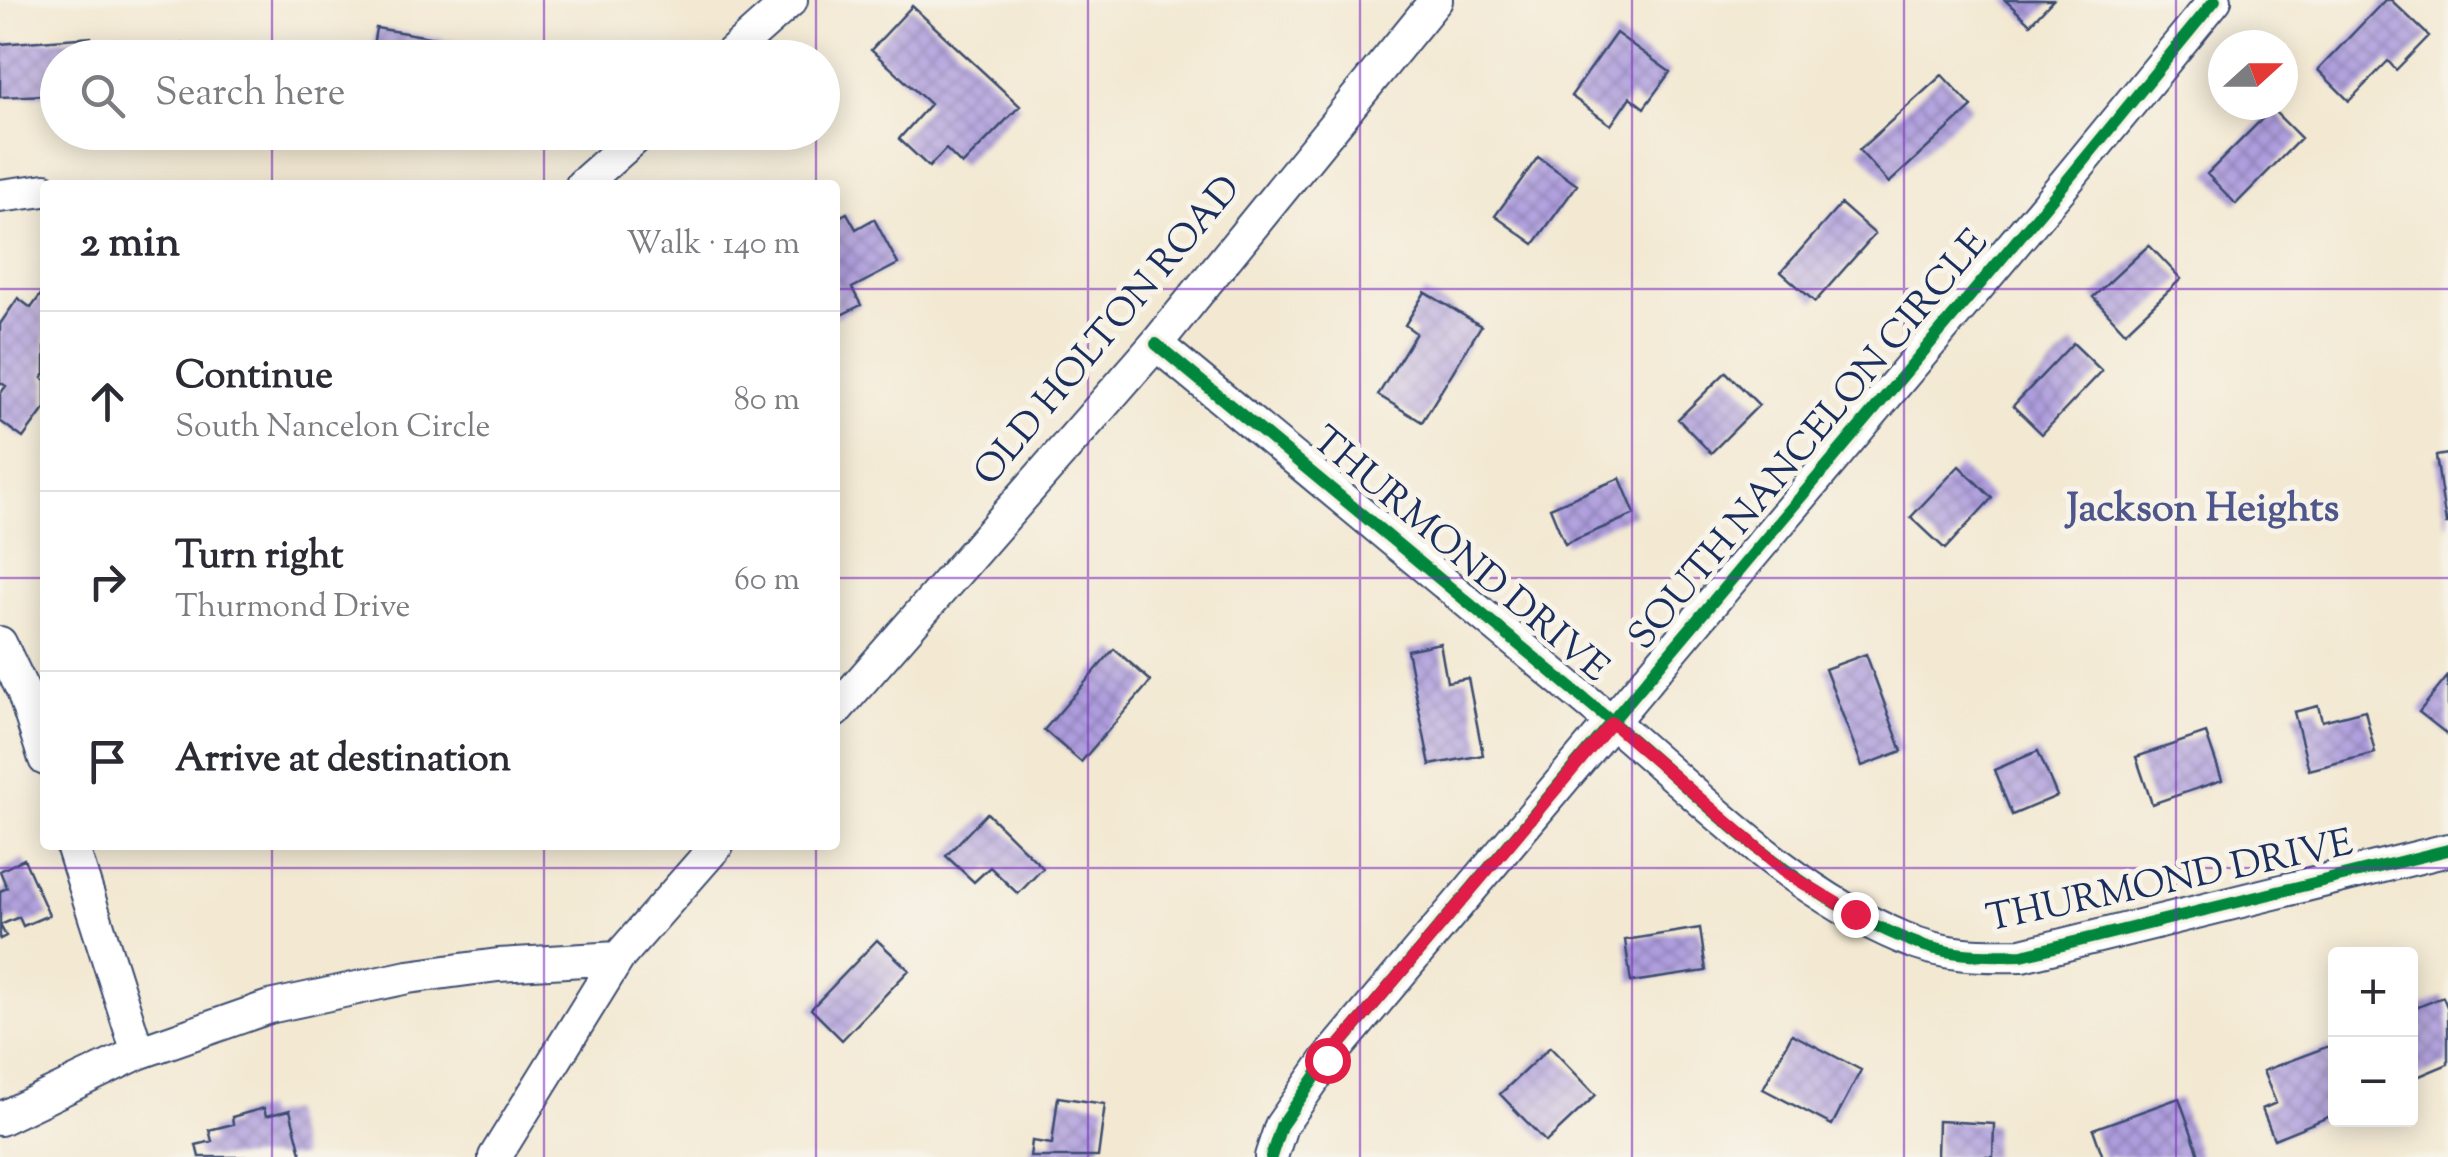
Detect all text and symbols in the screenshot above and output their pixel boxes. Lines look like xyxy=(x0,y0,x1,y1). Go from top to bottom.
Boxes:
north arrow xyxy=(2208,30,2298,120)
search box xyxy=(40,40,840,150)
icon: search xyxy=(75,68,130,123)
text: Search here xyxy=(155,68,346,122)
street label: OLD HOLTON ROAD xyxy=(963,165,1255,499)
text: 2 min xyxy=(80,215,180,275)
street label: SOUTH NANCELON CIRCLE xyxy=(1618,219,2003,663)
text: Walk · 140 m xyxy=(626,222,800,268)
text: Continue xyxy=(175,351,333,405)
icon: ahead xyxy=(80,374,135,429)
text: 80 m xyxy=(734,378,800,424)
text: South Nancelon Circle xyxy=(175,405,490,451)
street label: THURMOND DRIVE xyxy=(1299,415,1619,697)
district label: Jackson Heights xyxy=(2064,482,2339,539)
text: Turn right xyxy=(175,531,343,585)
icon: right xyxy=(80,554,135,609)
text: 60 m xyxy=(734,558,800,604)
text: Thurmond Drive xyxy=(175,585,411,631)
icon: arrive xyxy=(80,734,135,789)
text: Arrive at destination xyxy=(175,734,511,788)
street label: THURMOND DRIVE xyxy=(1982,818,2358,948)
route end xyxy=(1833,892,1879,938)
map controls xyxy=(2328,947,2418,1127)
button: + xyxy=(2328,947,2418,1037)
button: − xyxy=(2328,1037,2418,1127)
route start xyxy=(1305,1038,1351,1084)

